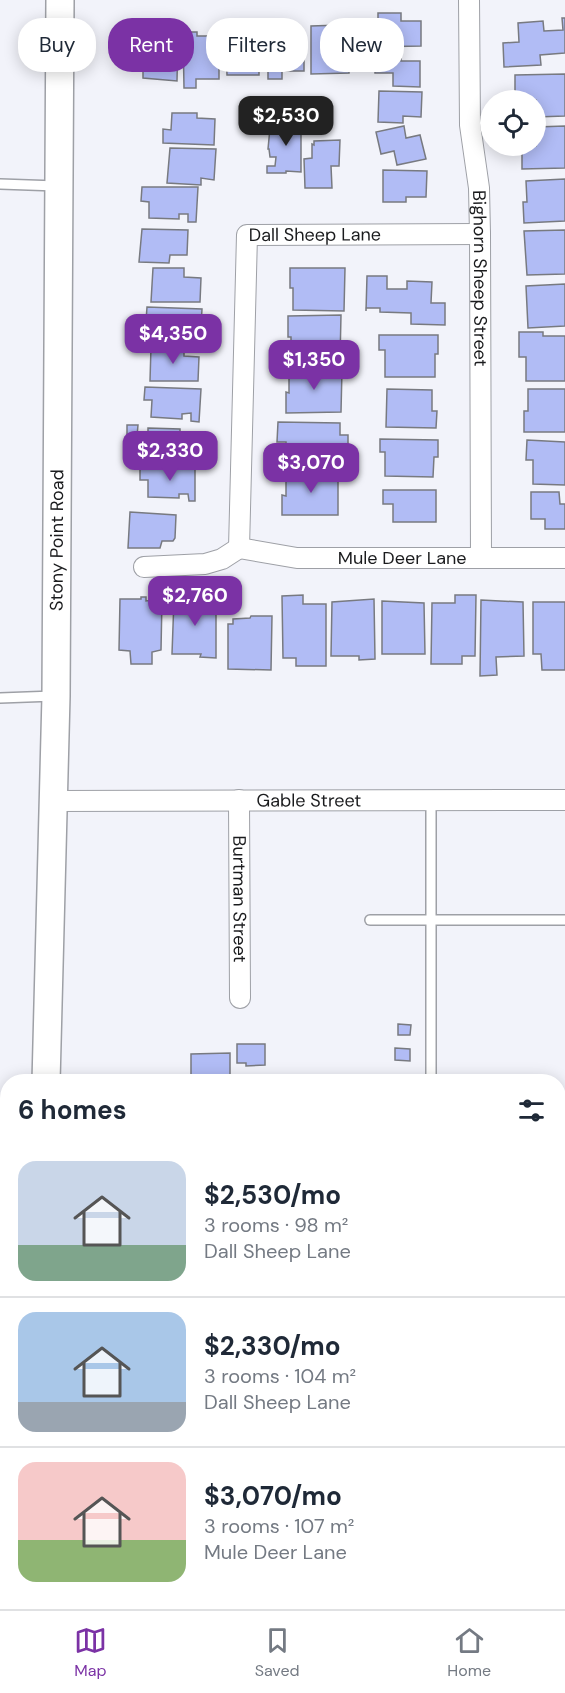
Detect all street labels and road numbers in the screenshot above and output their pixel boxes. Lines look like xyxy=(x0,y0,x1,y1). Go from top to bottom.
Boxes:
street label: Bighorn Sheep Street xyxy=(467,190,492,367)
street label: Dall Sheep Lane xyxy=(249,222,381,247)
street label: Stony Point Road xyxy=(44,469,69,611)
street label: Mule Deer Lane xyxy=(338,546,467,570)
street label: Gable Street xyxy=(257,788,361,813)
street label: Burtman Street xyxy=(227,835,252,963)

